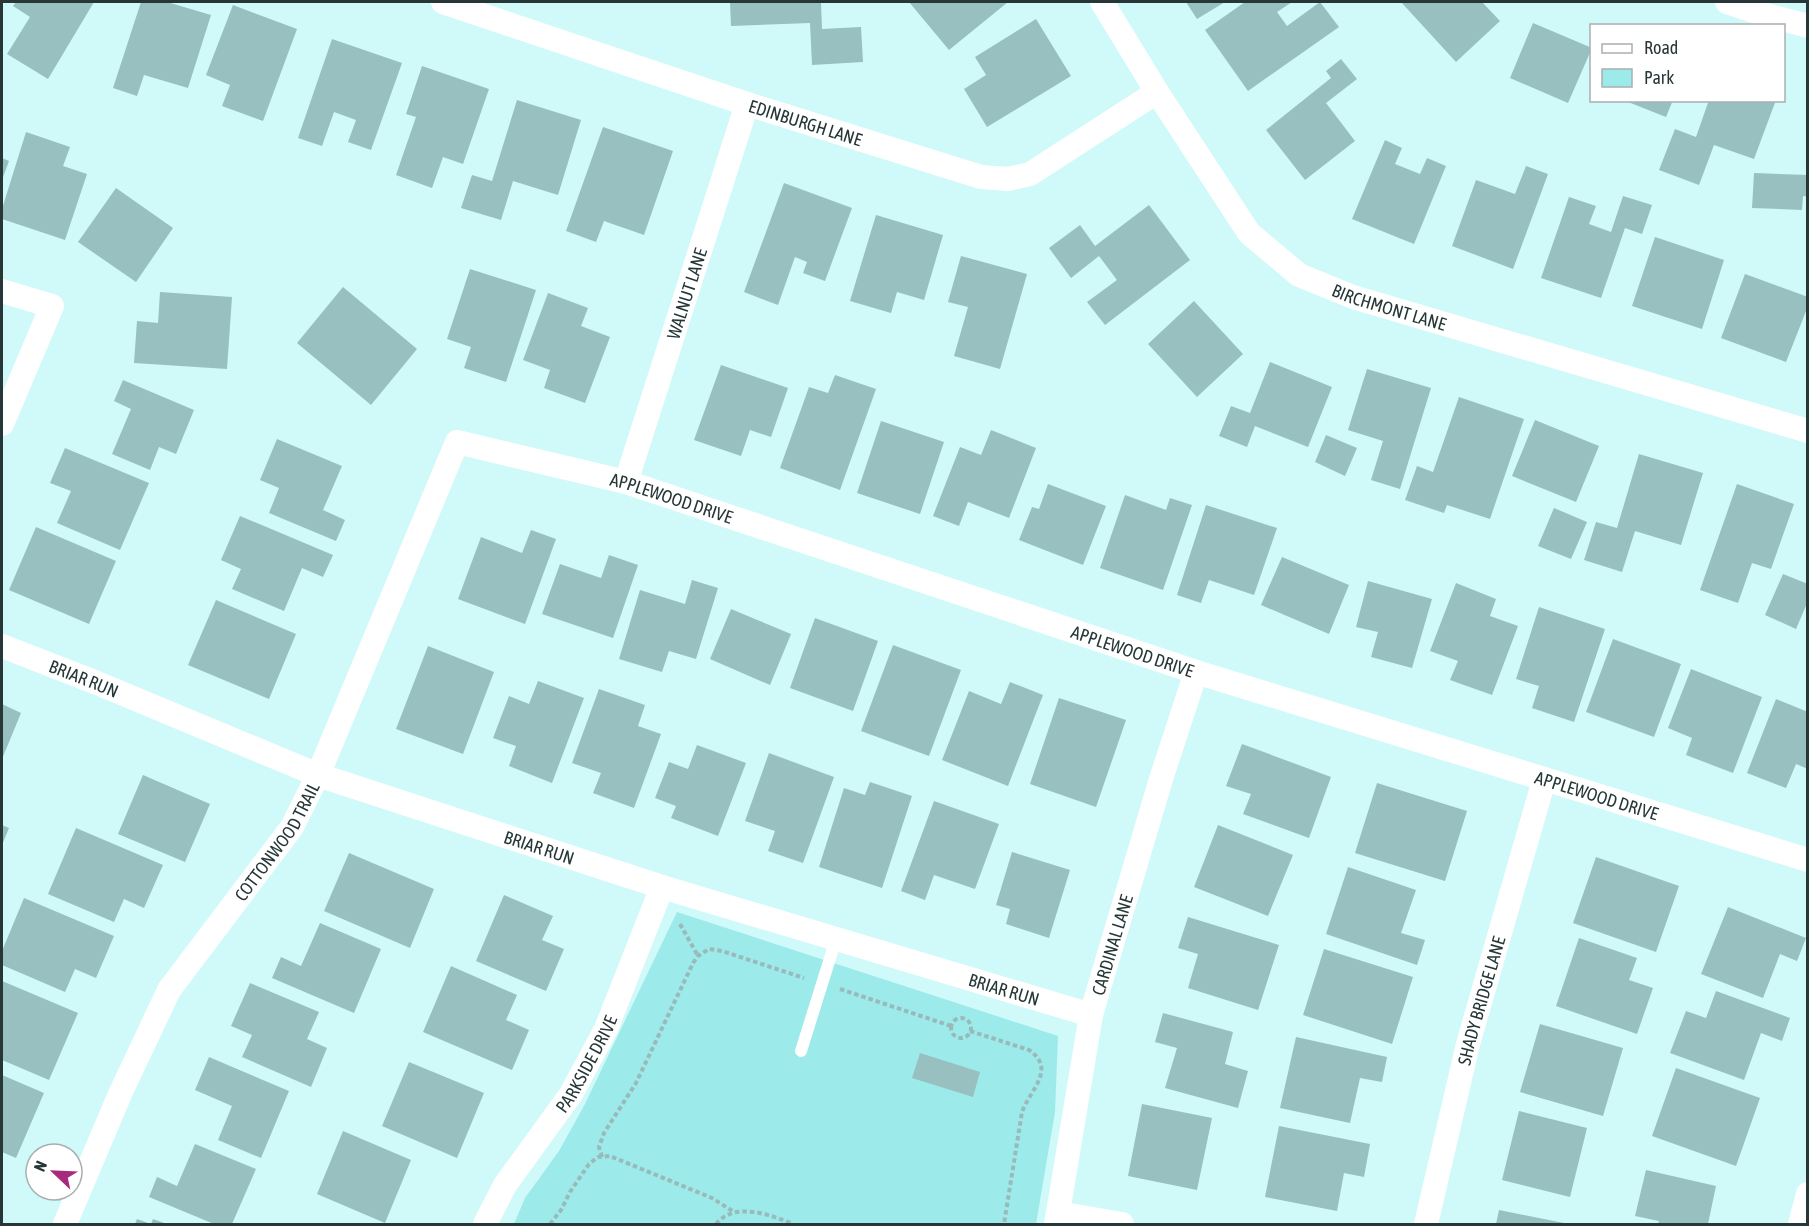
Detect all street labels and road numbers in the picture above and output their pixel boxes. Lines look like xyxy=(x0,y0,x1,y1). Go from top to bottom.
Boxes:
street label: EDINBURGH LANE xyxy=(746,95,865,150)
street label: WALNUT LANE xyxy=(662,245,711,341)
street label: BIRCHMONT LANE xyxy=(1329,279,1449,334)
street label: APPLEWOOD DRIVE xyxy=(608,468,736,527)
street label: APPLEWOOD DRIVE xyxy=(1069,621,1197,681)
street label: BRIAR RUN xyxy=(46,655,122,701)
street label: APPLEWOOD DRIVE xyxy=(1533,766,1661,824)
street label: COTTONWOOD TRAIL xyxy=(230,779,323,905)
street label: BRIAR RUN xyxy=(501,826,577,868)
street label: CARDINAL LANE xyxy=(1087,892,1137,998)
street label: SHADY BRIDGE LANE xyxy=(1453,934,1509,1067)
street label: BRIAR RUN xyxy=(966,969,1042,1009)
street label: PARKSIDE DRIVE xyxy=(551,1012,621,1116)

